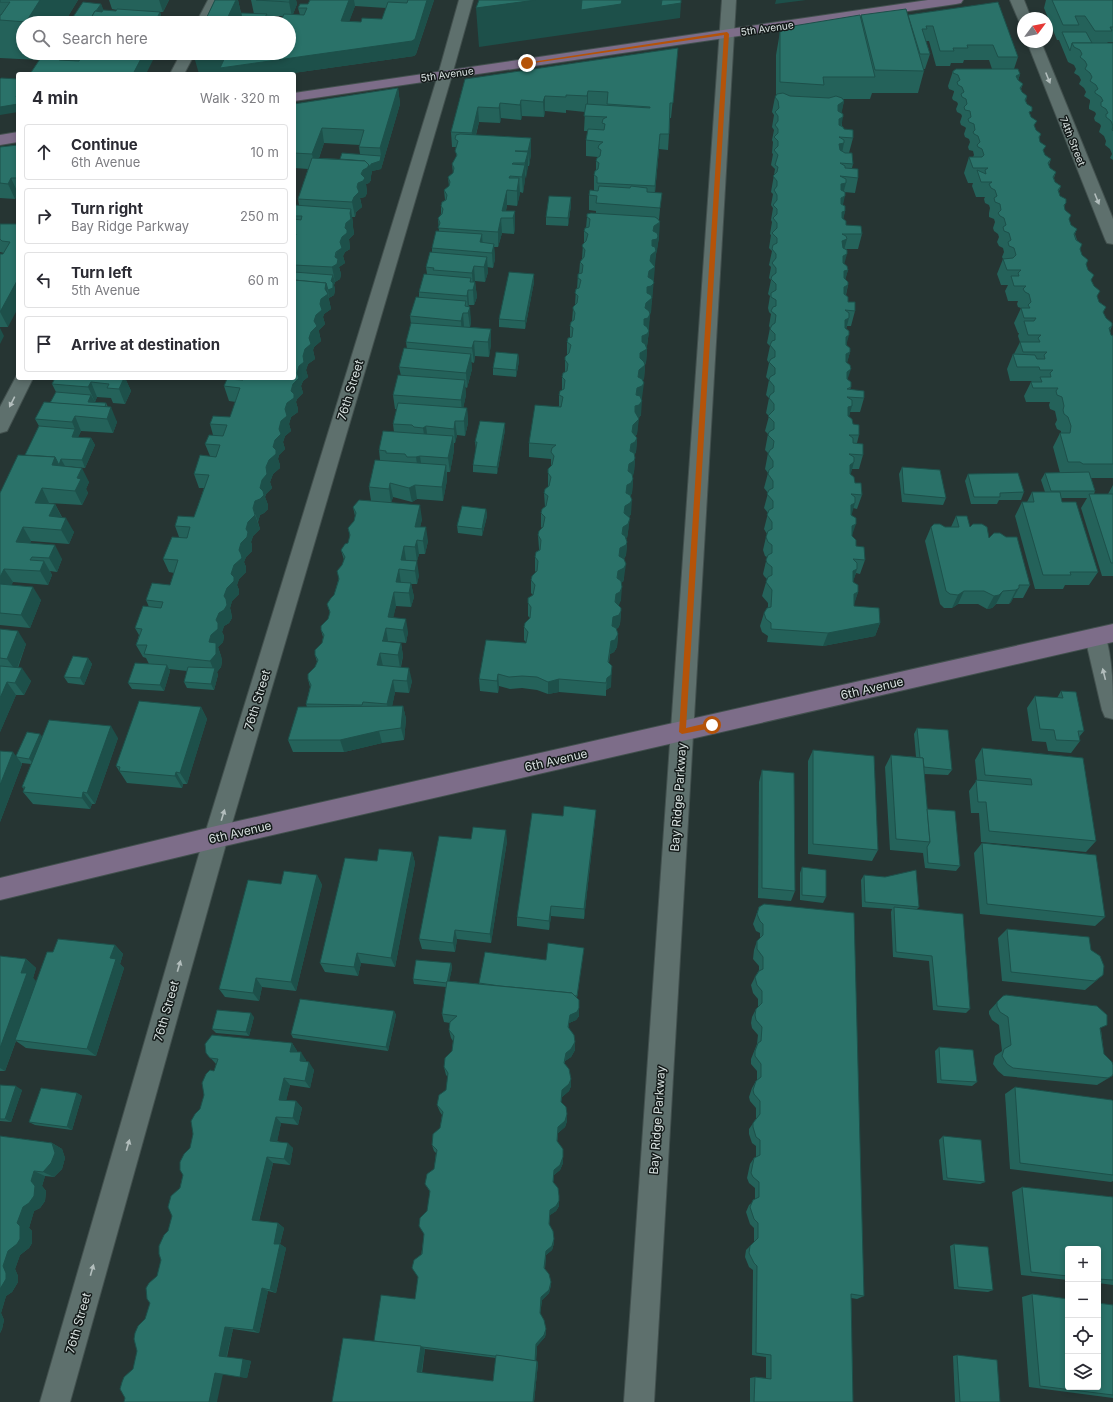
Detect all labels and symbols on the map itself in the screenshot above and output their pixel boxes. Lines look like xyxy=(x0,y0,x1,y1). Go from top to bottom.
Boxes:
north arrow xyxy=(1017,12,1053,48)
street label: 5th Avenue xyxy=(740,18,794,38)
route end xyxy=(518,54,536,72)
street label: 5th Avenue xyxy=(420,64,474,84)
one-way arrow xyxy=(1046,73,1052,85)
street label: 74th Street xyxy=(1058,115,1089,168)
one-way arrow xyxy=(1094,193,1100,205)
street label: 76th Street xyxy=(334,358,366,422)
one-way arrow xyxy=(9,396,15,408)
street label: 76th Street xyxy=(241,668,273,732)
one-way arrow xyxy=(1101,668,1107,680)
street label: 6th Avenue xyxy=(839,673,905,703)
route start xyxy=(703,716,721,734)
street label: Bay Ridge Parkway xyxy=(667,742,689,852)
street label: 6th Avenue xyxy=(523,745,589,775)
one-way arrow xyxy=(220,808,226,820)
street label: 6th Avenue xyxy=(207,817,273,847)
one-way arrow xyxy=(176,960,182,972)
street label: 76th Street xyxy=(150,979,182,1043)
street label: Bay Ridge Parkway xyxy=(646,1065,668,1175)
one-way arrow xyxy=(125,1139,131,1151)
one-way arrow xyxy=(90,1264,96,1277)
street label: 76th Street xyxy=(62,1291,94,1355)

